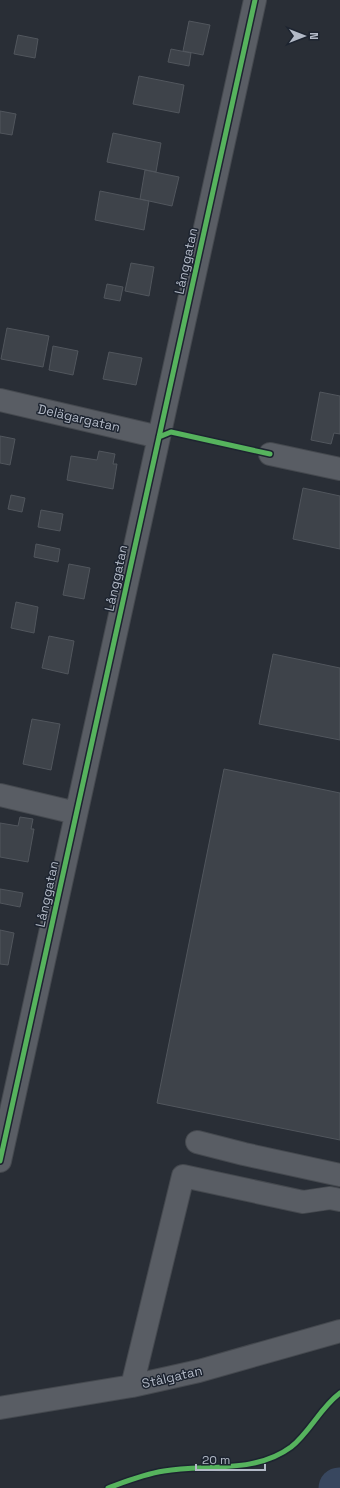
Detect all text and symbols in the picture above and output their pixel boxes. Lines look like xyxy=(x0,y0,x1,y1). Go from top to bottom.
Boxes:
north arrow xyxy=(284,16,324,56)
text: N xyxy=(307,32,321,40)
street label: Långgatan xyxy=(171,226,201,296)
street label: Delägargatan xyxy=(36,400,122,436)
street label: Långgatan xyxy=(101,543,131,613)
street label: Långgatan xyxy=(32,859,62,929)
street label: Stålgatan xyxy=(140,1362,204,1392)
scale bar xyxy=(196,1446,265,1472)
text: 20 m xyxy=(202,1452,230,1468)

